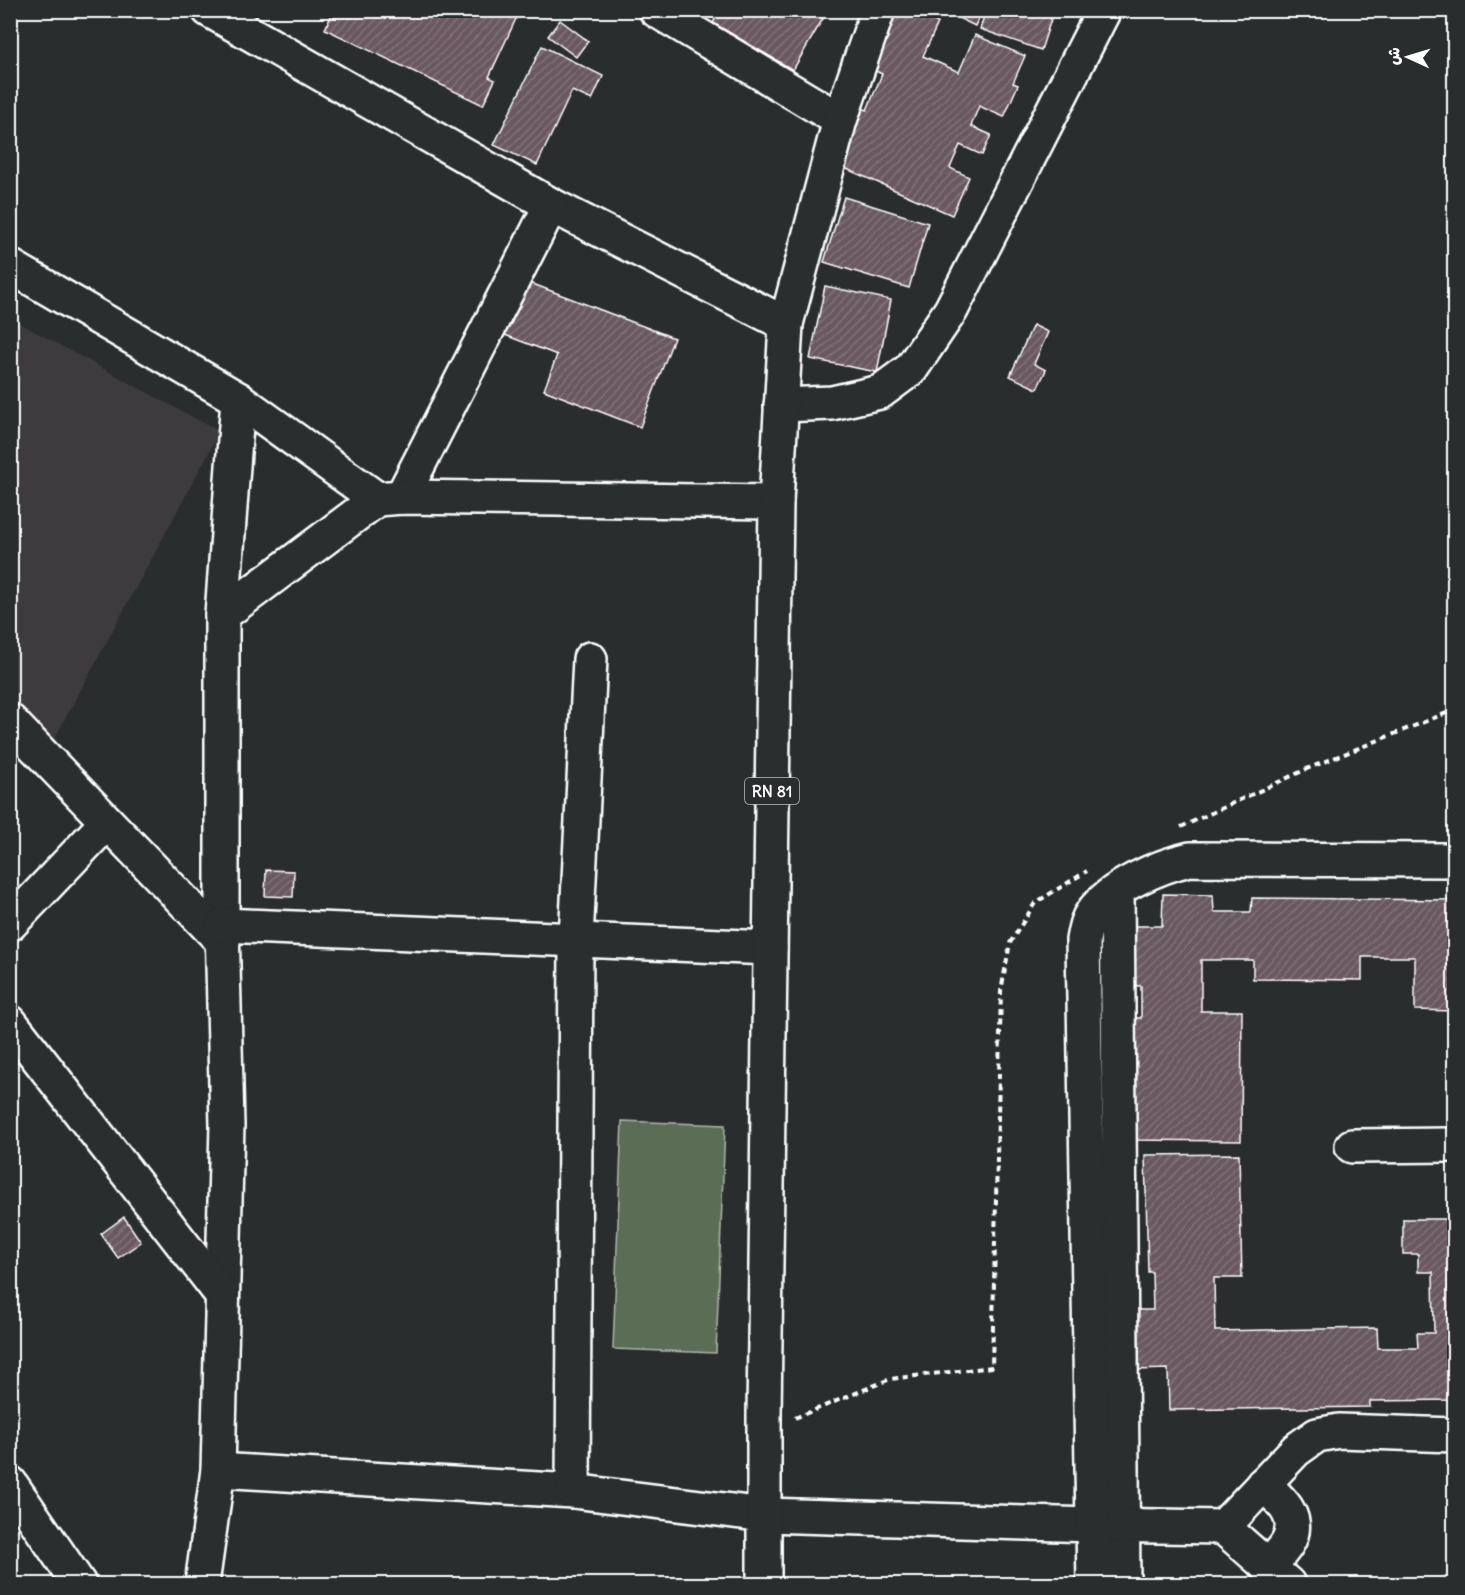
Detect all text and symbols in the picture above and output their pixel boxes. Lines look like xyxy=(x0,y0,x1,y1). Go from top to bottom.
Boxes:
north arrow xyxy=(1378,27,1438,87)
text: ش xyxy=(1382,46,1404,65)
road number: RN 81 xyxy=(745,778,799,804)

